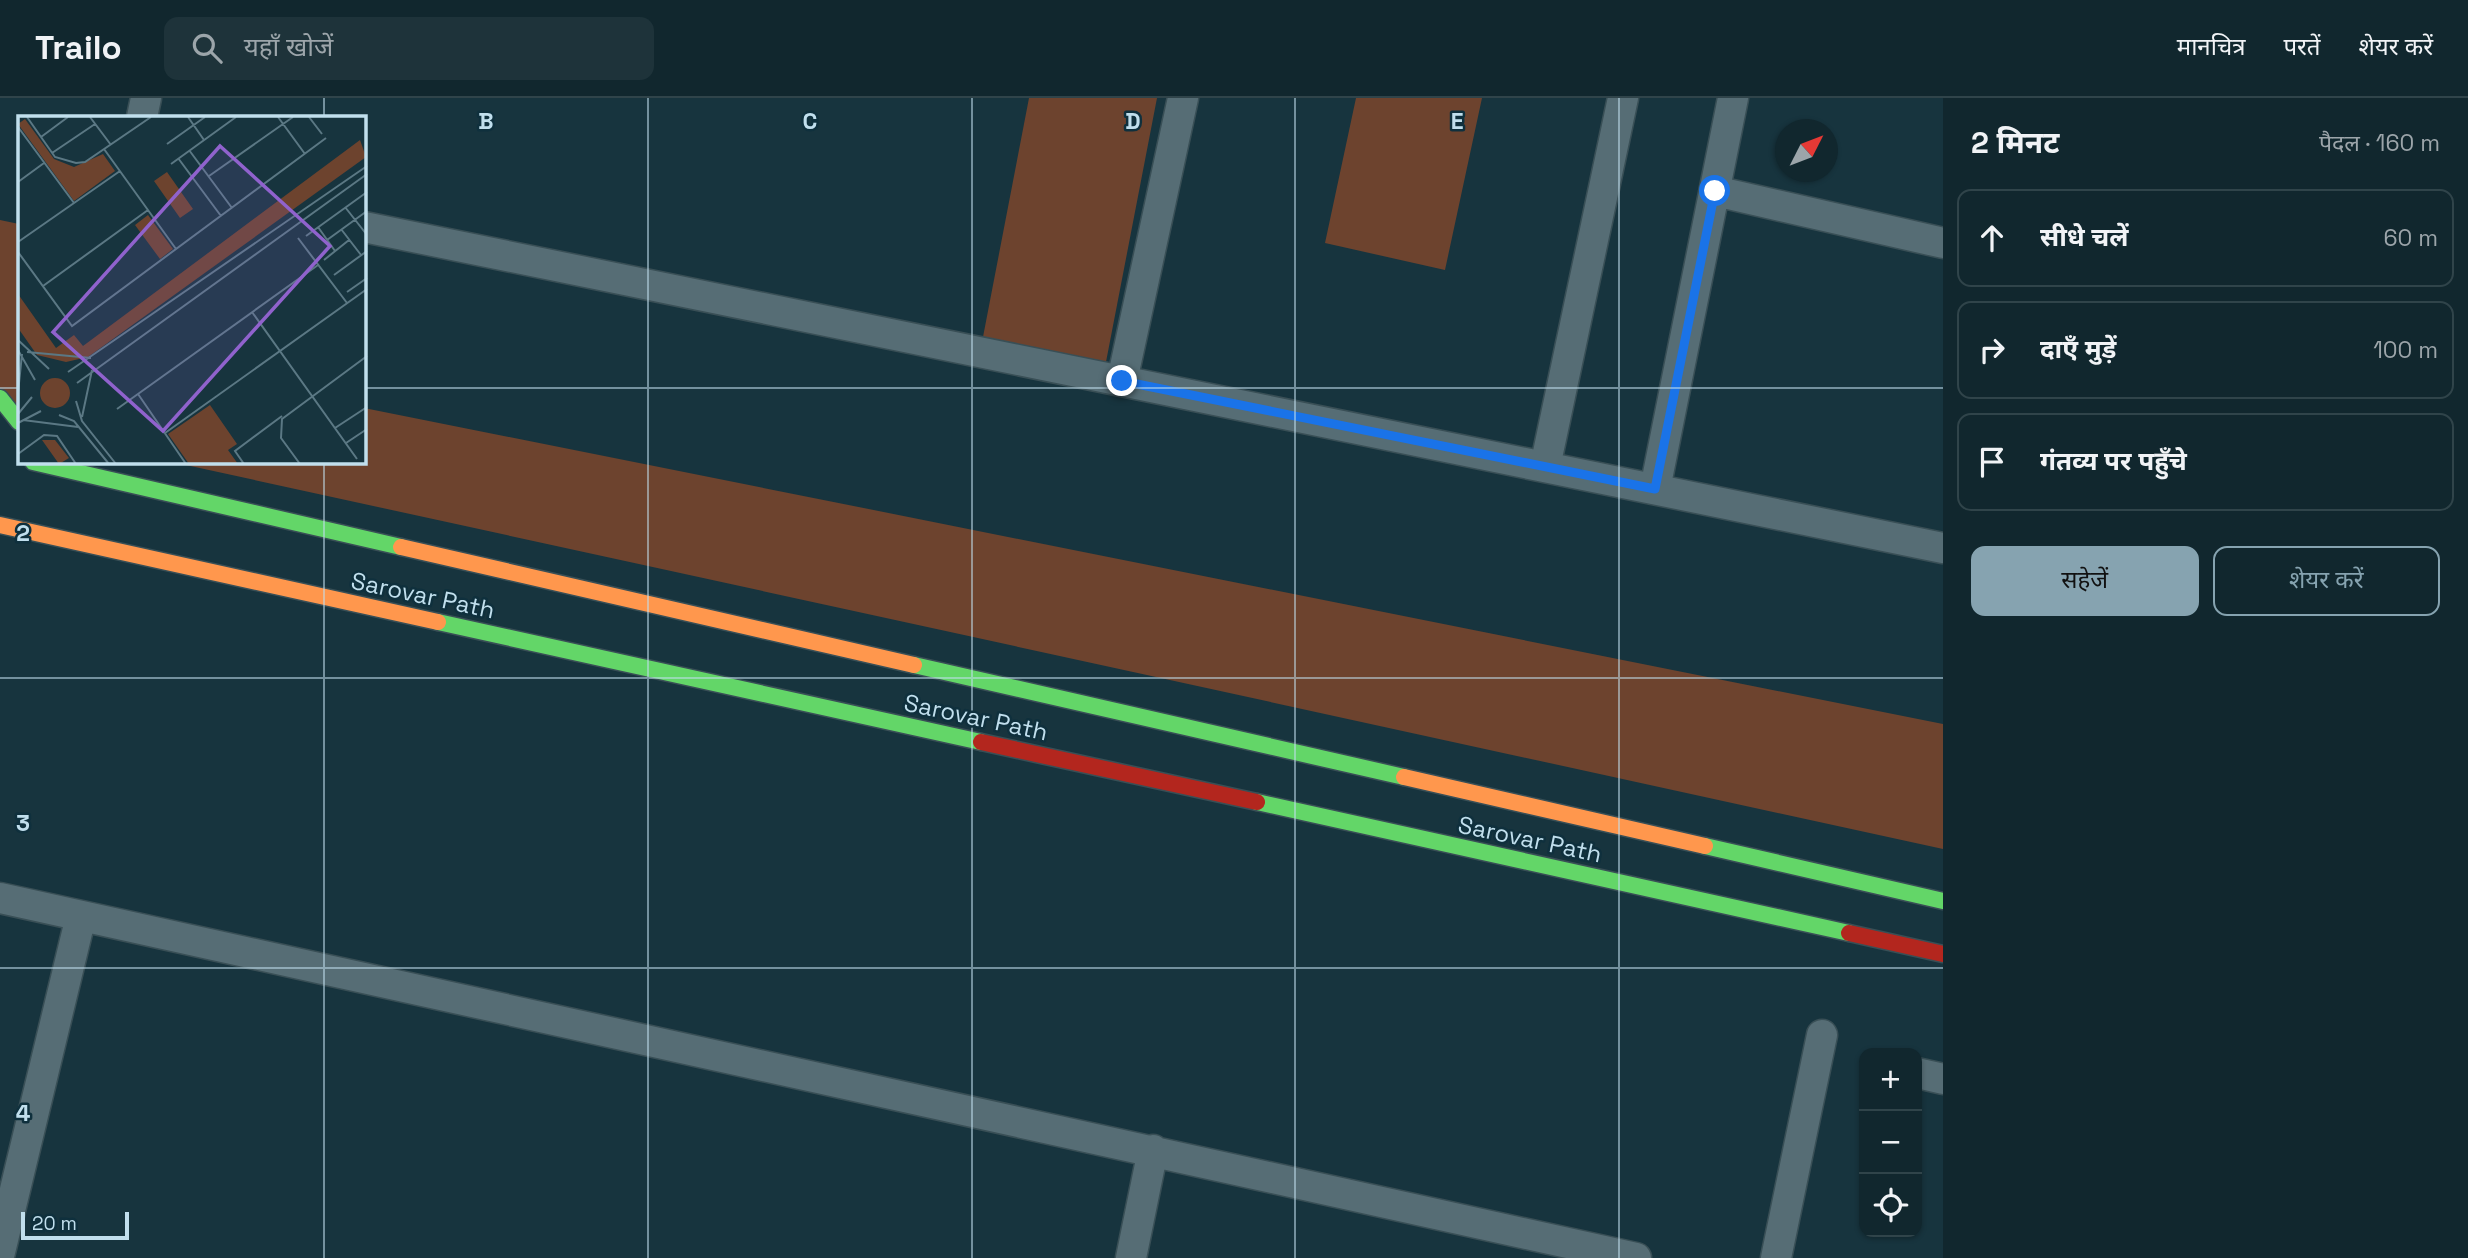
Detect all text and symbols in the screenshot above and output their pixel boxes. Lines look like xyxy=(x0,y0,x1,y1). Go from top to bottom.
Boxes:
search box xyxy=(164,17,654,80)
text: Trailo xyxy=(35,27,122,69)
icon: search xyxy=(188,29,226,67)
text: यहाँ खोजें xyxy=(244,30,333,64)
text: मानचित्र xyxy=(2177,31,2245,62)
text: परतें xyxy=(2283,31,2321,62)
text: शेयर करें xyxy=(2359,31,2433,62)
text: B xyxy=(478,106,494,136)
text: C xyxy=(803,106,817,136)
text: D xyxy=(1125,106,1141,136)
text: E xyxy=(1451,106,1463,136)
inset map xyxy=(18,116,366,464)
north arrow xyxy=(1775,119,1838,182)
text: 2 मिनट xyxy=(1971,123,2059,162)
text: पैदल · 160 m xyxy=(2319,128,2440,158)
route start xyxy=(1699,175,1730,206)
icon: ahead xyxy=(1973,219,2011,257)
text: सीधे चलें xyxy=(2040,220,2129,254)
text: 60 m xyxy=(2383,223,2438,253)
icon: right xyxy=(1973,331,2011,369)
text: दाएँ मुड़ें xyxy=(2040,332,2116,366)
text: 100 m xyxy=(2373,335,2438,365)
route end xyxy=(1106,365,1137,396)
icon: arrive xyxy=(1973,443,2011,481)
text: गंतव्य पर पहुँचे xyxy=(2040,444,2187,478)
text: 2 xyxy=(16,518,30,548)
button: सहेजें xyxy=(1971,546,2199,616)
button: शेयर करें xyxy=(2213,546,2440,616)
street label: Sarovar Path xyxy=(348,565,498,625)
street label: Sarovar Path xyxy=(901,687,1051,747)
text: 3 xyxy=(16,808,30,838)
street label: Sarovar Path xyxy=(1455,809,1605,869)
map controls xyxy=(1859,1048,1922,1237)
button: + xyxy=(1859,1048,1922,1111)
text: 4 xyxy=(16,1098,31,1128)
button: − xyxy=(1859,1111,1922,1174)
button: locate xyxy=(1859,1174,1922,1237)
scale bar xyxy=(21,1209,130,1241)
text: 20 m xyxy=(32,1211,77,1236)

